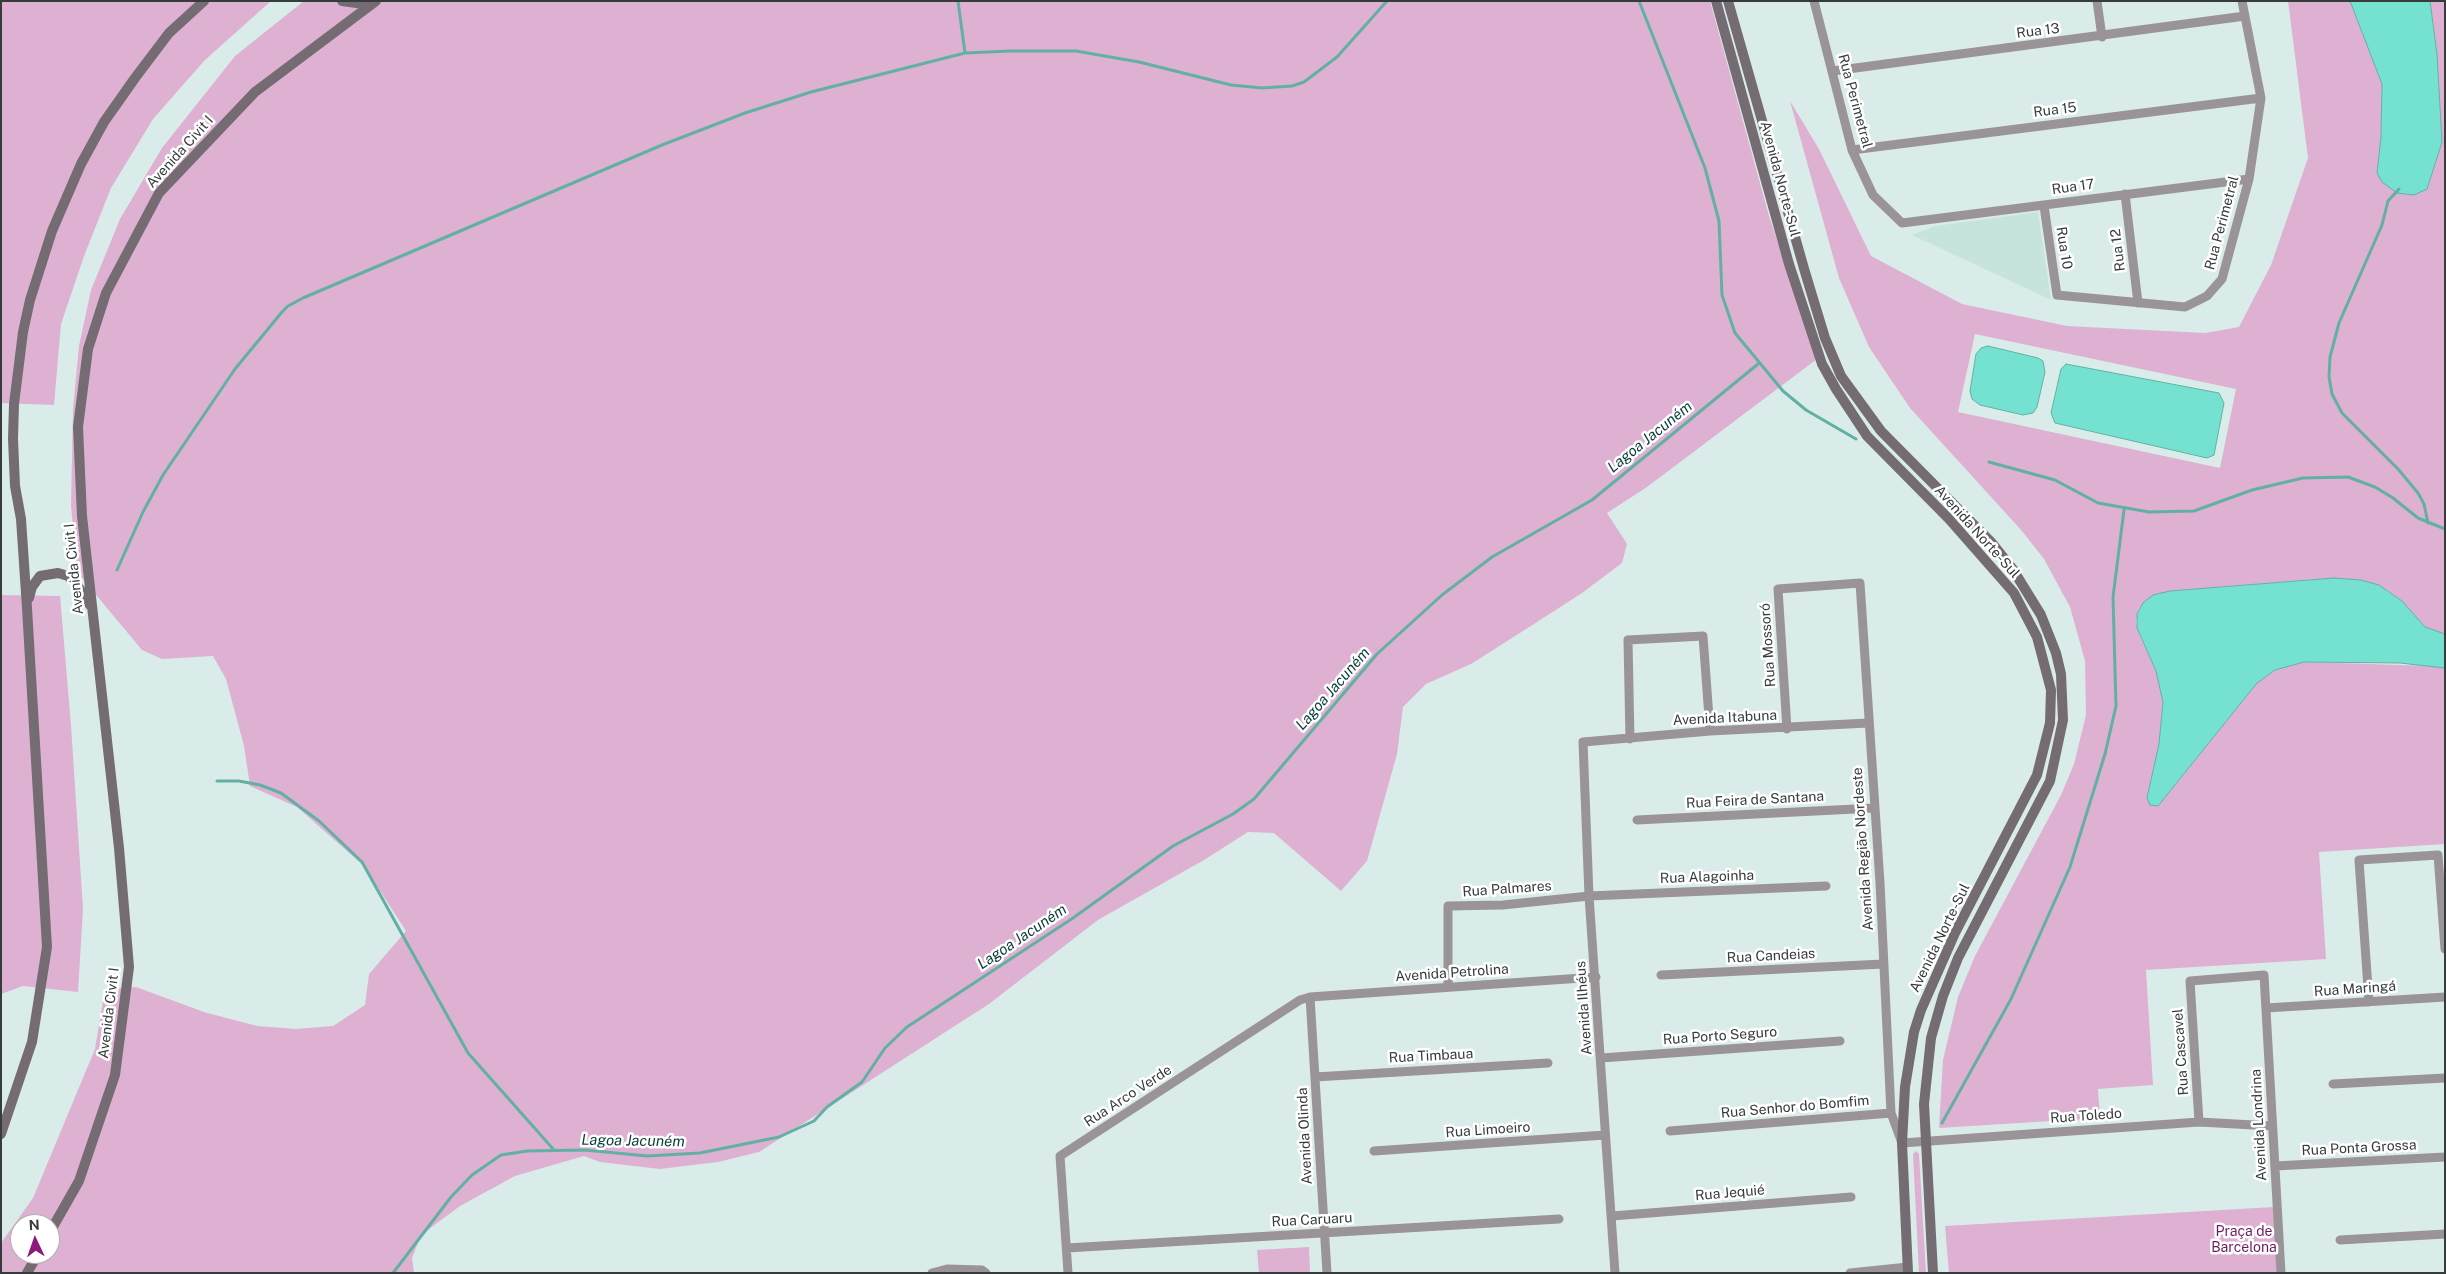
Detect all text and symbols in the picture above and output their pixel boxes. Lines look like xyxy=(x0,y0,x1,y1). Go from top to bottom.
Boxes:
street label: Rua 13 xyxy=(2016,20,2060,42)
street label: Rua Perimetral xyxy=(1834,52,1876,150)
street label: Rua 15 xyxy=(2032,99,2078,121)
street label: Avenida Civit I xyxy=(143,112,217,192)
street label: Avenida Norte-Sul xyxy=(1757,119,1803,239)
street label: Rua Perimetral xyxy=(2201,174,2243,272)
street label: Rua 17 xyxy=(2051,176,2095,198)
street label: Rua 10 xyxy=(2052,226,2076,270)
street label: Rua 12 xyxy=(2107,228,2129,272)
water label: Lagoa Jacuném xyxy=(1604,397,1696,477)
street label: Avenida Norte-Sul xyxy=(1931,482,2023,582)
street label: Avenida Civit I xyxy=(61,523,87,615)
street label: Rua Mossoró xyxy=(1757,602,1779,688)
water label: Lagoa Jacuném xyxy=(1292,644,1374,734)
street label: Avenida Itabuna xyxy=(1672,707,1778,729)
street label: Avenida Região Nordeste xyxy=(1849,767,1877,931)
street label: Rua Feira de Santana xyxy=(1686,788,1824,812)
street label: Rua Alagoinha xyxy=(1660,867,1754,887)
street label: Rua Palmares xyxy=(1462,877,1552,901)
street label: Avenida Norte-Sul xyxy=(1906,881,1974,995)
water label: Lagoa Jacuném xyxy=(974,901,1070,973)
street label: Rua Candeias xyxy=(1726,945,1816,967)
street label: Avenida Ilhéus xyxy=(1572,960,1596,1056)
street label: Avenida Petrolina xyxy=(1395,961,1509,985)
street label: Avenida Civit I xyxy=(95,967,123,1059)
street label: Rua Maringá xyxy=(2313,978,2397,1000)
street label: Rua Cascavel xyxy=(2170,1008,2192,1096)
street label: Rua Porto Seguro xyxy=(1662,1024,1778,1048)
street label: Rua Timbaua xyxy=(1388,1045,1474,1067)
street label: Rua Arco Verde xyxy=(1081,1061,1175,1131)
street label: Avenida Londrina xyxy=(2248,1069,2270,1181)
street label: Avenida Olinda xyxy=(1294,1087,1316,1185)
street label: Rua Senhor do Bomfim xyxy=(1720,1092,1870,1122)
street label: Rua Toledo xyxy=(2050,1105,2122,1127)
street label: Rua Limoeiro xyxy=(1445,1119,1531,1141)
water label: Lagoa Jacuném xyxy=(581,1131,685,1151)
street label: Rua Ponta Grossa xyxy=(2301,1137,2417,1159)
street label: Rua Jequié xyxy=(1694,1182,1766,1204)
street label: Rua Caruaru xyxy=(1271,1209,1353,1231)
north arrow xyxy=(10,1214,60,1264)
text: N xyxy=(28,1217,40,1233)
park label: Praça de Barcelona xyxy=(2211,1224,2277,1256)

